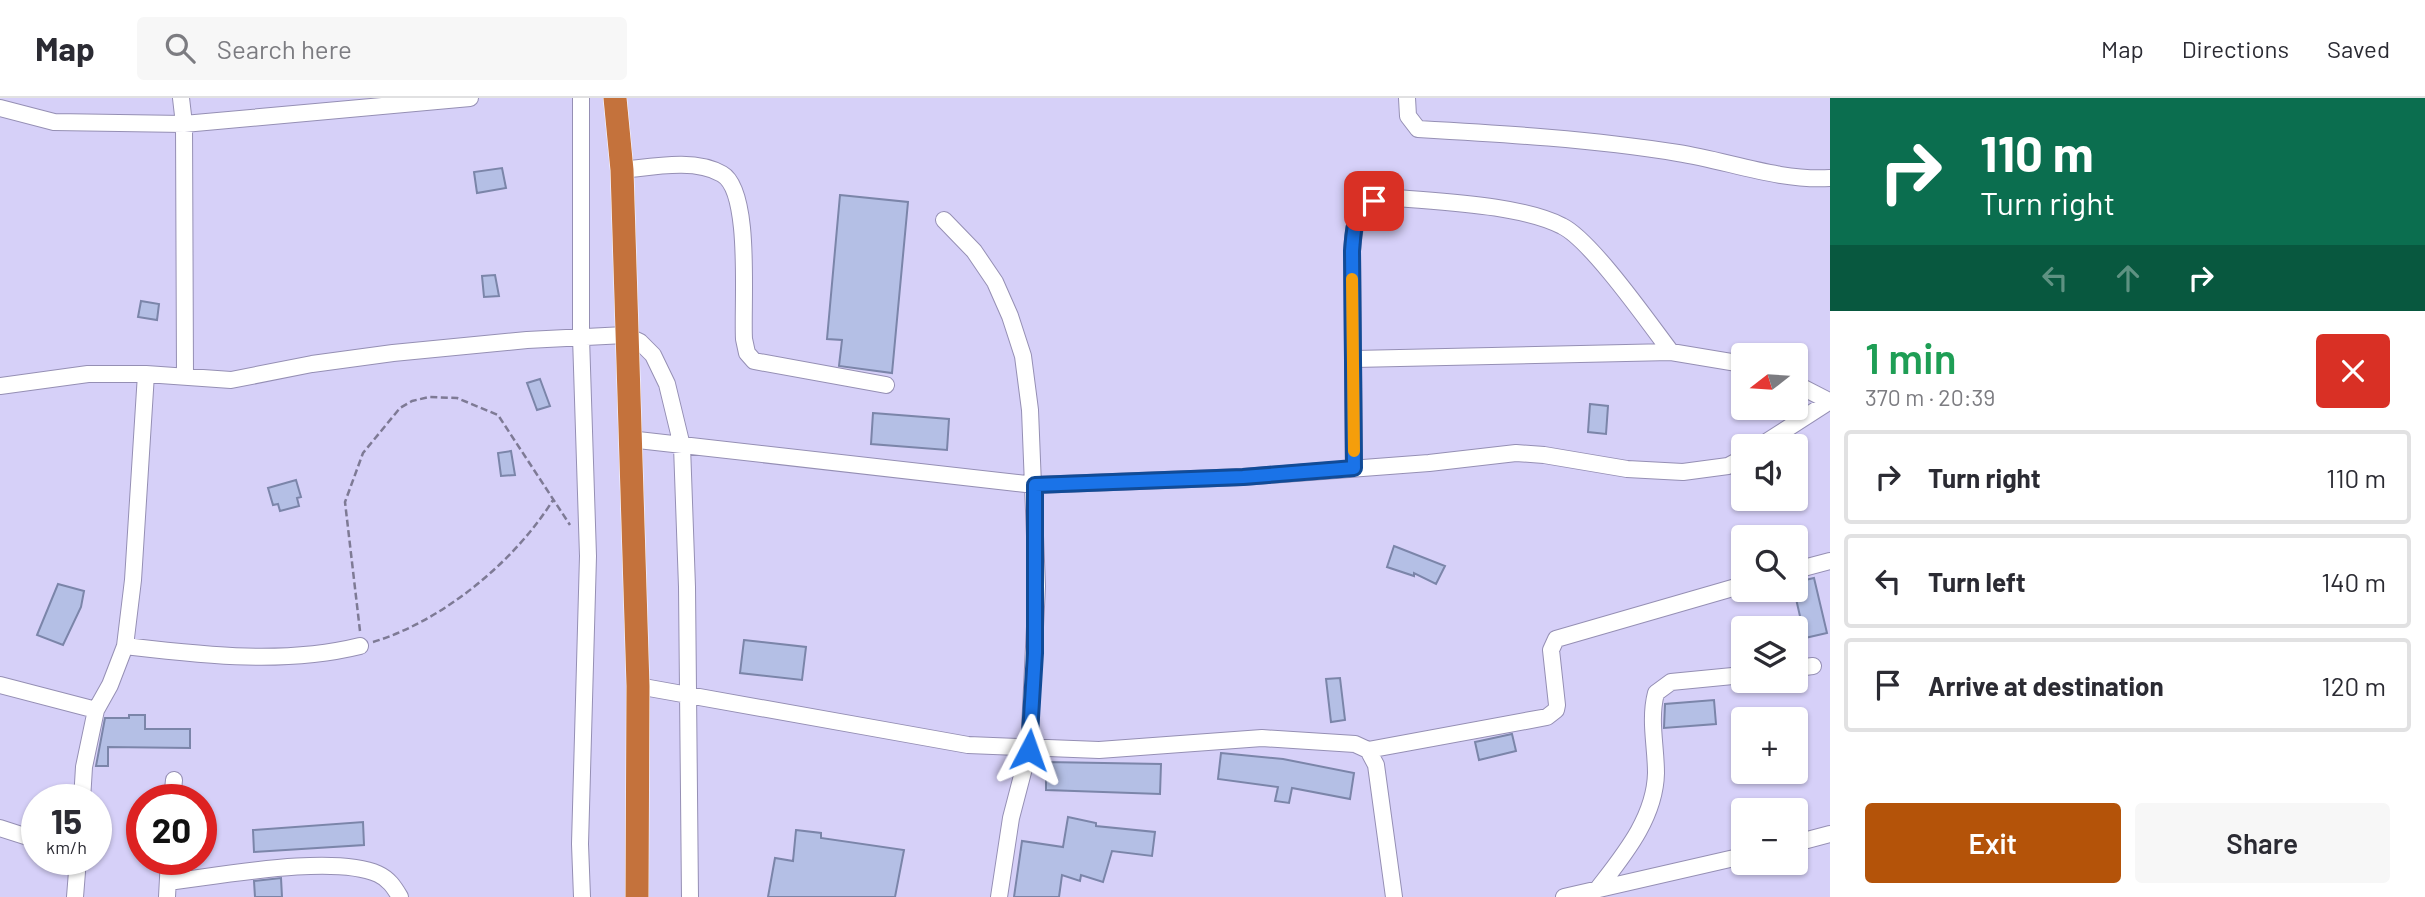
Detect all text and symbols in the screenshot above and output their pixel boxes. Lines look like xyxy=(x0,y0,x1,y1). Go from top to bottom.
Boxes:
search box xyxy=(137,17,627,80)
text: Map xyxy=(35,28,95,68)
icon: search xyxy=(161,29,199,67)
text: Search here xyxy=(217,33,352,64)
text: Map xyxy=(2101,34,2144,63)
text: Directions xyxy=(2182,34,2289,63)
text: Saved xyxy=(2327,34,2390,63)
text: 110 m xyxy=(1980,123,2094,182)
icon: right xyxy=(1865,126,1956,217)
pin xyxy=(1344,171,1404,231)
icon: arrive xyxy=(1355,182,1393,220)
text: Turn right xyxy=(1980,183,2115,221)
icon: left xyxy=(2036,259,2074,297)
icon: ahead xyxy=(2109,259,2147,297)
icon: right xyxy=(2182,259,2220,297)
text: 1 min xyxy=(1865,332,1957,382)
button: close xyxy=(2316,334,2390,408)
north arrow xyxy=(1731,343,1808,420)
map controls xyxy=(1731,343,1808,875)
text: 370 m · 20:39 xyxy=(1865,383,1995,411)
button: sound xyxy=(1731,434,1808,511)
icon: right xyxy=(1869,458,1907,496)
text: Turn right xyxy=(1928,462,2041,493)
text: 110 m xyxy=(2326,462,2386,493)
button: search xyxy=(1731,525,1808,602)
icon: left xyxy=(1869,562,1907,600)
text: Turn left xyxy=(1928,566,2026,597)
text: 140 m xyxy=(2321,566,2386,597)
button: layers xyxy=(1731,616,1808,693)
icon: arrive xyxy=(1869,666,1907,704)
text: Arrive at destination xyxy=(1928,670,2164,701)
text: 120 m xyxy=(2322,670,2386,701)
button: + xyxy=(1731,707,1808,784)
position arrow xyxy=(992,713,1066,787)
speed limit sign: 20 xyxy=(126,784,217,875)
button: − xyxy=(1731,798,1808,875)
text: 15 xyxy=(51,799,82,841)
button: Exit xyxy=(1865,803,2121,883)
button: Share xyxy=(2135,803,2390,883)
text: km/h xyxy=(46,836,87,858)

